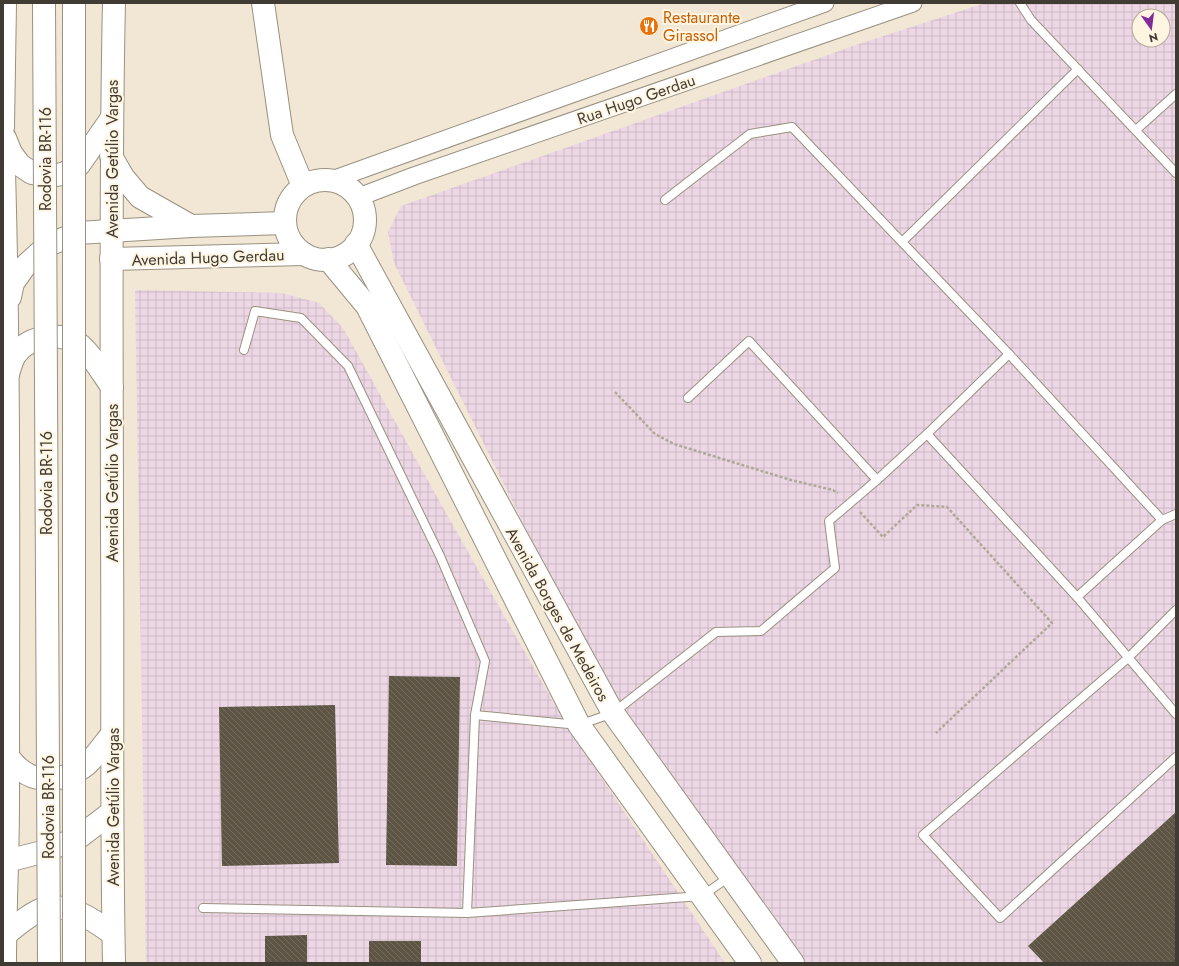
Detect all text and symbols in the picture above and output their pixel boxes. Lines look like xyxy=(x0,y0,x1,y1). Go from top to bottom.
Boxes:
place label: Restaurante Girassol xyxy=(663,6,740,47)
north arrow xyxy=(1131,8,1171,48)
restaurant icon: Restaurante Girassol xyxy=(638,15,660,37)
text: N xyxy=(1147,29,1160,47)
street label: Rua Hugo Gerdau xyxy=(574,68,698,130)
street label: Avenida Getúlio Vargas xyxy=(101,80,124,238)
street label: Rodovia BR-116 xyxy=(34,107,57,211)
street label: Avenida Hugo Gerdau xyxy=(131,243,285,272)
street label: Avenida Getúlio Vargas xyxy=(101,404,124,562)
street label: Rodovia BR-116 xyxy=(35,431,58,535)
street label: Avenida Borges de Medeiros xyxy=(500,523,615,705)
street label: Avenida Getúlio Vargas xyxy=(102,728,125,886)
street label: Rodovia BR-116 xyxy=(37,755,60,859)

